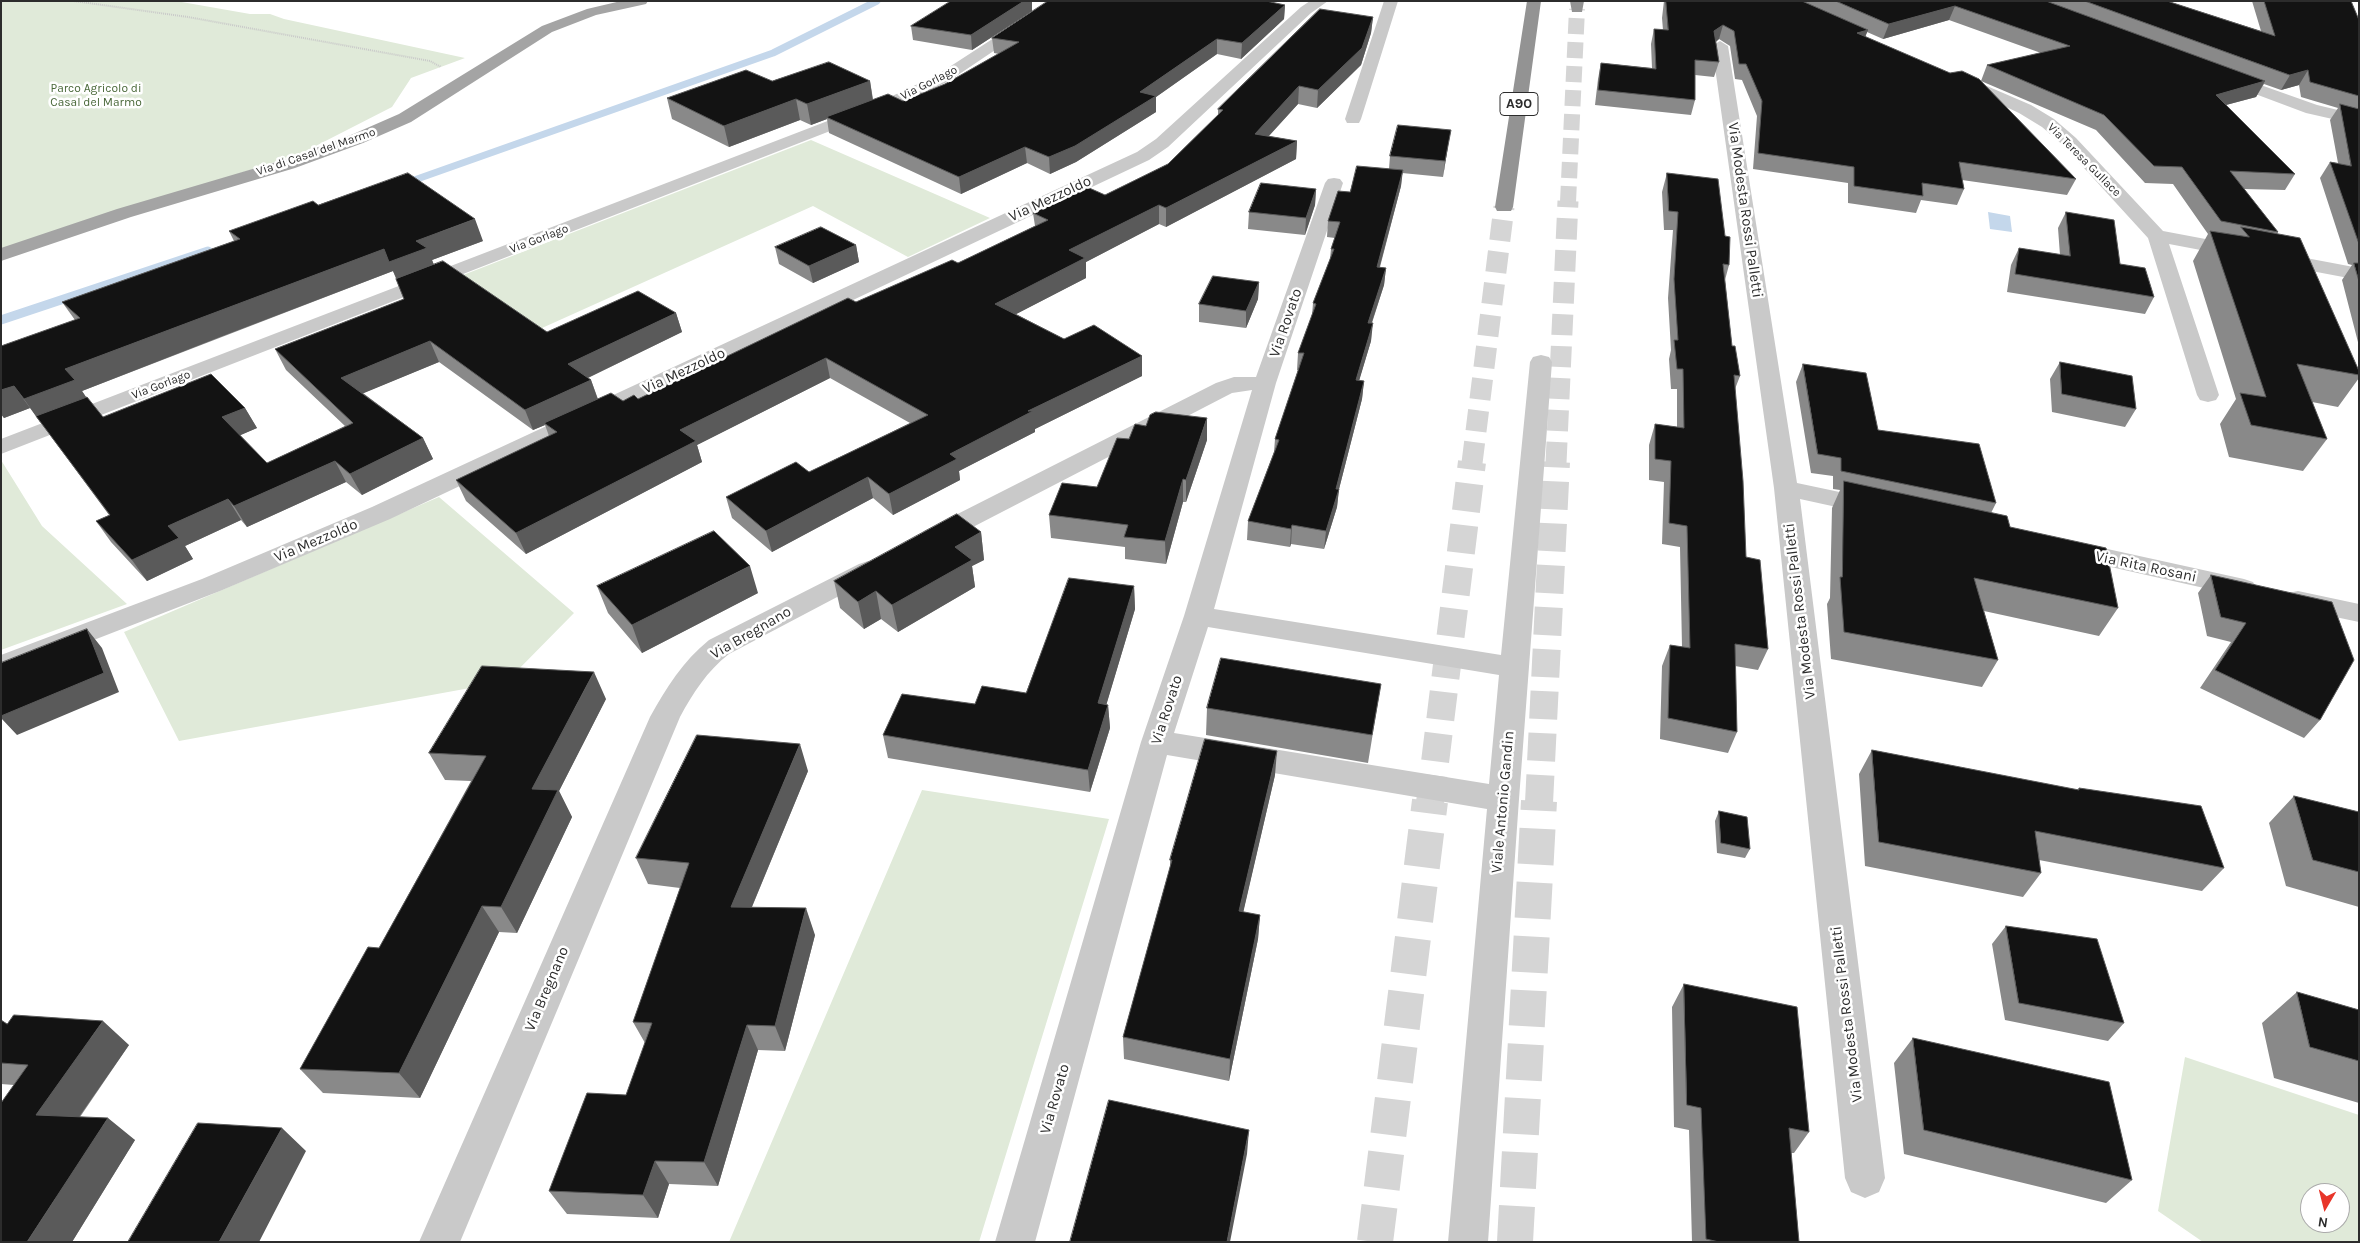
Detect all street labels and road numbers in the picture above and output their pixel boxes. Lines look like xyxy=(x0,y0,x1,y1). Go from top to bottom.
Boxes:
street label: Via Gorlago xyxy=(898,63,960,103)
road number: A90 xyxy=(1500,92,1538,116)
street label: Via Teresa Gullace xyxy=(2044,120,2124,200)
street label: Via Modesta Rossi Palletti xyxy=(1724,121,1766,299)
street label: Via di Casal del Marmo xyxy=(255,125,377,179)
street label: Via Mezzoldo xyxy=(1006,172,1094,226)
street label: Via Gorlago xyxy=(508,221,570,257)
street label: Via Rovato xyxy=(1266,286,1306,360)
street label: Via Mezzoldo xyxy=(640,344,728,398)
street label: Via Gorlago xyxy=(130,367,192,403)
street label: Via Mezzoldo xyxy=(272,515,360,567)
street label: Via Modesta Rossi Palletti xyxy=(1780,522,1820,700)
street label: Via Rita Rosani xyxy=(2094,548,2198,586)
street label: Via Bregnano xyxy=(707,603,795,663)
street label: Via Rovato xyxy=(1147,673,1187,747)
street label: Viale Antonio Gandin xyxy=(1488,730,1518,874)
street label: Via Modesta Rossi Palletti xyxy=(1827,925,1867,1103)
street label: Via Bregnano xyxy=(521,944,573,1034)
street label: Via Rovato xyxy=(1036,1062,1074,1136)

